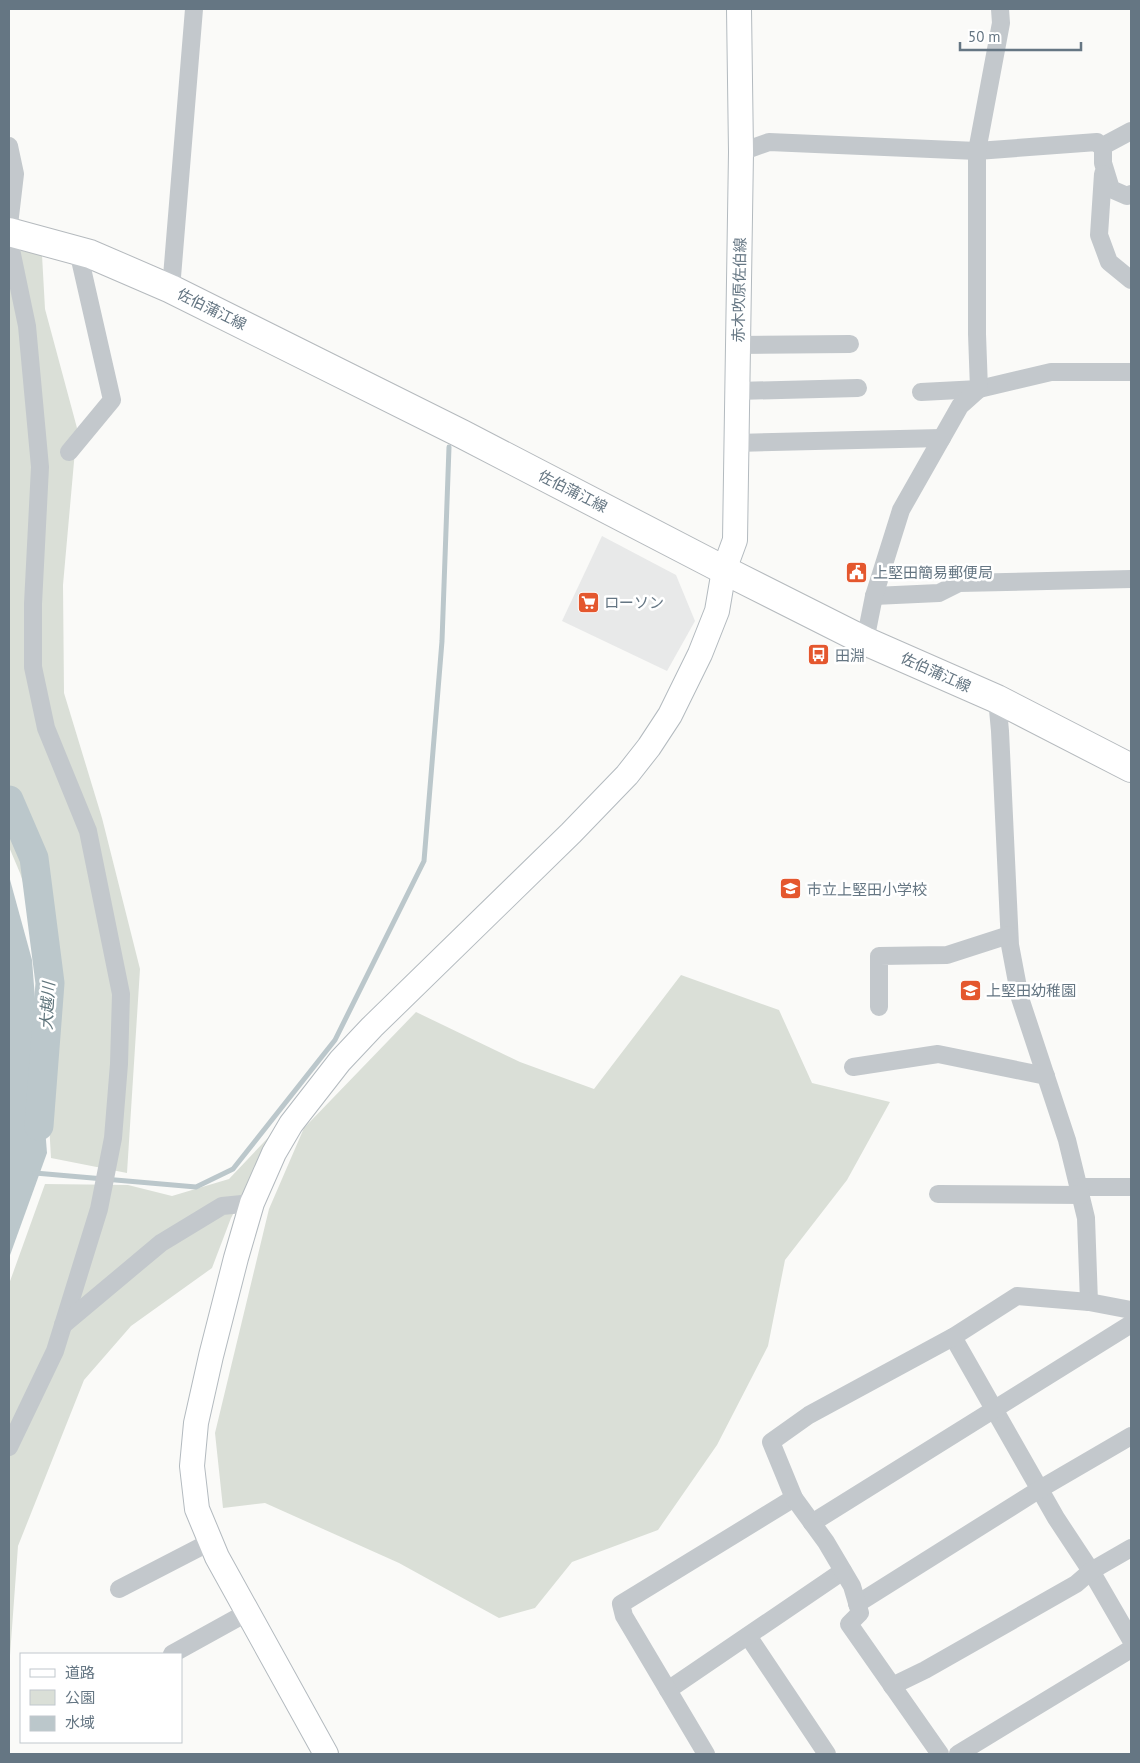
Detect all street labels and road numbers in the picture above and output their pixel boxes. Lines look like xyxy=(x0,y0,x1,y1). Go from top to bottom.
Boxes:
street label: 赤木吹原佐伯線 xyxy=(729,237,749,343)
street label: 佐伯蒲江線 xyxy=(174,284,250,334)
street label: 佐伯蒲江線 xyxy=(535,466,611,516)
street label: 佐伯蒲江線 xyxy=(898,648,974,696)

